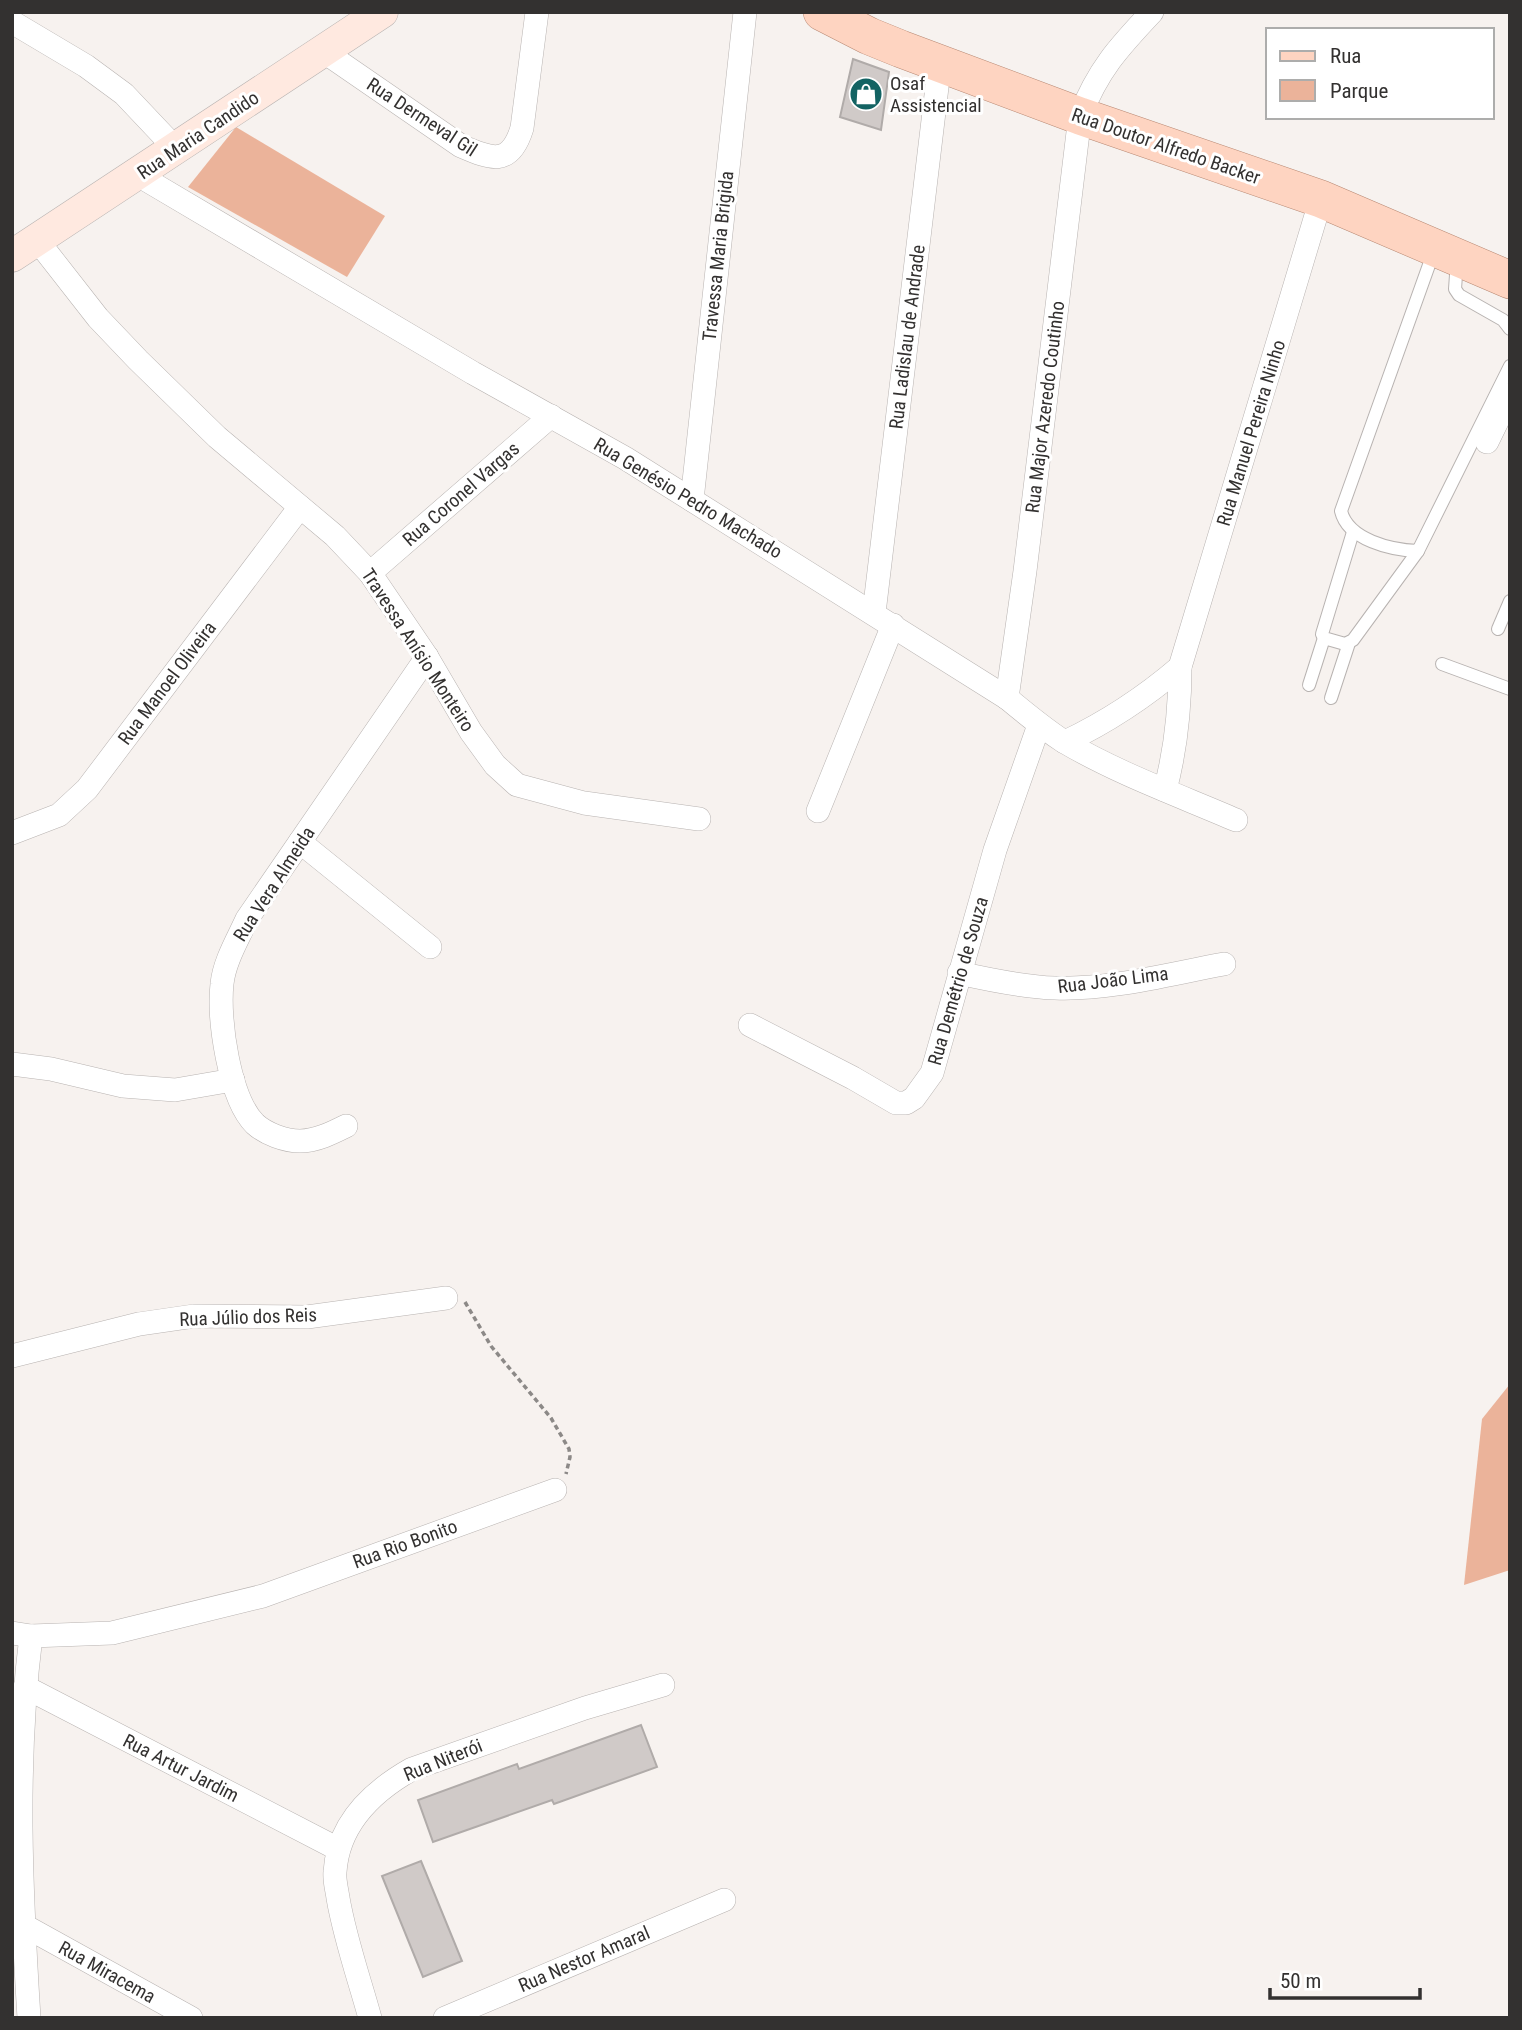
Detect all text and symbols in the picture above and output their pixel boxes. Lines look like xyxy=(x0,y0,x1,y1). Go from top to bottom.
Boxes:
legend xyxy=(1266,28,1494,119)
text: Rua xyxy=(1330,44,1361,68)
place label: Osaf Assistencial xyxy=(890,72,982,117)
street label: Rua Dermeval Gil xyxy=(362,73,482,161)
shop icon: Osaf Assistencial xyxy=(847,75,885,113)
text: Parque xyxy=(1330,79,1388,103)
street label: Rua Maria Candido xyxy=(133,86,263,184)
street label: Rua Doutor Alfredo Backer xyxy=(1069,103,1264,189)
street label: Travessa Maria Brigida xyxy=(698,170,738,342)
street label: Rua Ladislau de Andrade xyxy=(884,243,930,430)
street label: Rua Major Azeredo Coutinho xyxy=(1021,300,1069,514)
street label: Rua Manuel Pereira Ninho xyxy=(1212,337,1290,529)
street label: Rua Genésio Pedro Machado xyxy=(590,433,786,563)
street label: Rua Coronel Vargas xyxy=(398,437,524,551)
street label: Travessa Anísio Monteiro xyxy=(357,564,479,736)
street label: Rua Manoel Oliveira xyxy=(113,617,221,749)
street label: Rua Vera Almeida xyxy=(228,822,320,946)
street label: Rua Demétrio de Souza xyxy=(923,894,993,1068)
street label: Rua João Lima xyxy=(1056,962,1170,998)
street label: Rua Júlio dos Reis xyxy=(179,1303,317,1331)
street label: Rua Rio Bonito xyxy=(350,1514,460,1574)
street label: Rua Artur Jardim xyxy=(119,1729,243,1807)
street label: Rua Niterói xyxy=(400,1734,486,1786)
street label: Rua Nestor Amaral xyxy=(515,1921,653,1997)
street label: Rua Miracema xyxy=(55,1936,159,2008)
scale bar xyxy=(1270,1956,1420,2000)
text: 50 m xyxy=(1280,1969,1321,1993)

